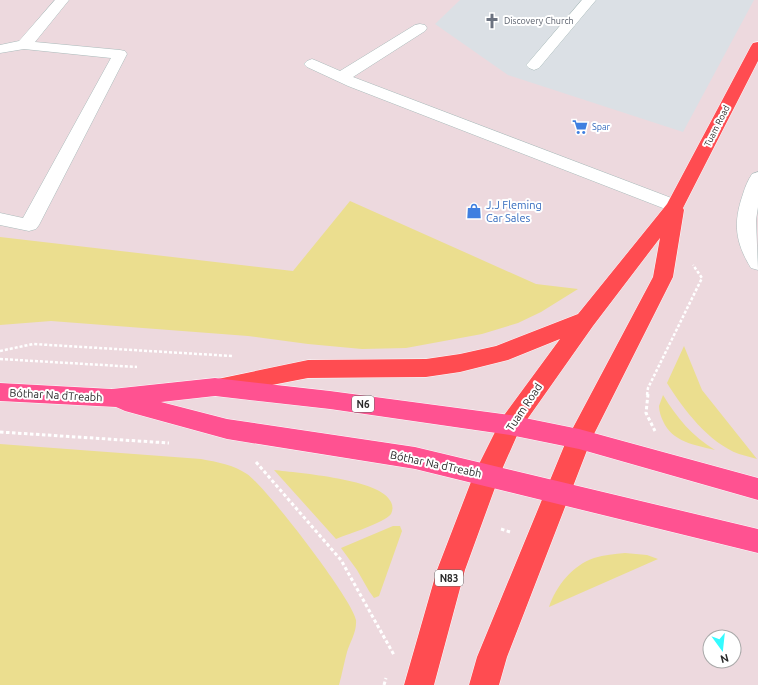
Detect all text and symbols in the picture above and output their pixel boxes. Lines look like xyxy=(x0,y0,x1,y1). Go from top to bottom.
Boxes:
church icon: Discovery Church xyxy=(483,12,501,30)
place label: Discovery Church xyxy=(504,16,574,26)
street label: Tuam Road xyxy=(702,104,732,148)
supermarket icon: Spar xyxy=(571,118,589,136)
place label: Spar xyxy=(592,122,611,132)
place label: J.J Fleming Car Sales xyxy=(486,199,542,224)
shop icon: J.J Fleming Car Sales xyxy=(465,202,483,220)
street label: Tuam Road xyxy=(504,381,544,433)
street label: Bóthar Na dTreabh xyxy=(9,387,103,403)
road number: N6 xyxy=(352,396,374,412)
street label: Bóthar Na dTreabh xyxy=(389,448,483,480)
road number: N83 xyxy=(435,570,463,586)
north arrow xyxy=(702,629,742,669)
text: N xyxy=(719,652,730,666)

